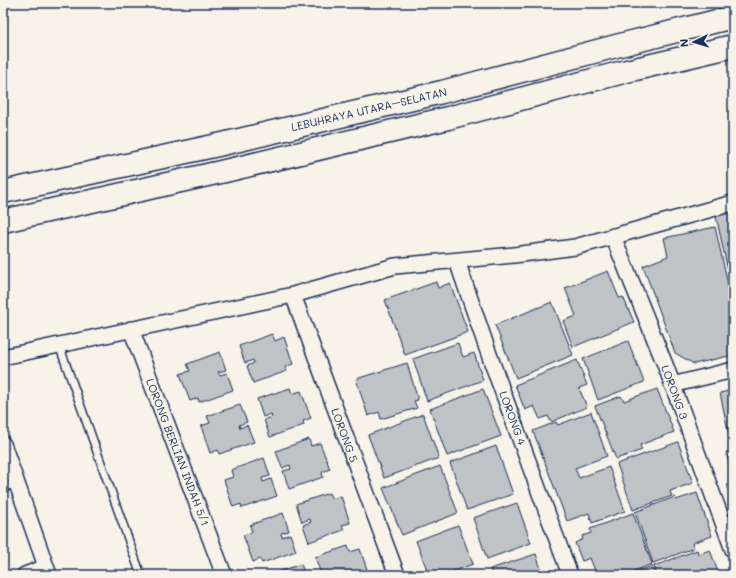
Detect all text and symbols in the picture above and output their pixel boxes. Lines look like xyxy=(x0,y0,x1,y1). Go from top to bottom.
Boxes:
north arrow xyxy=(674,22,714,62)
text: N xyxy=(676,38,691,48)
street label: LEBUHRAYA UTARA–SELATAN xyxy=(290,84,448,134)
street label: LORONG 3 xyxy=(658,363,692,422)
street label: LORONG BERLIAN INDAH 5/1 xyxy=(143,376,213,528)
street label: LORONG 4 xyxy=(496,389,530,448)
street label: LORONG 5 xyxy=(328,406,362,464)

